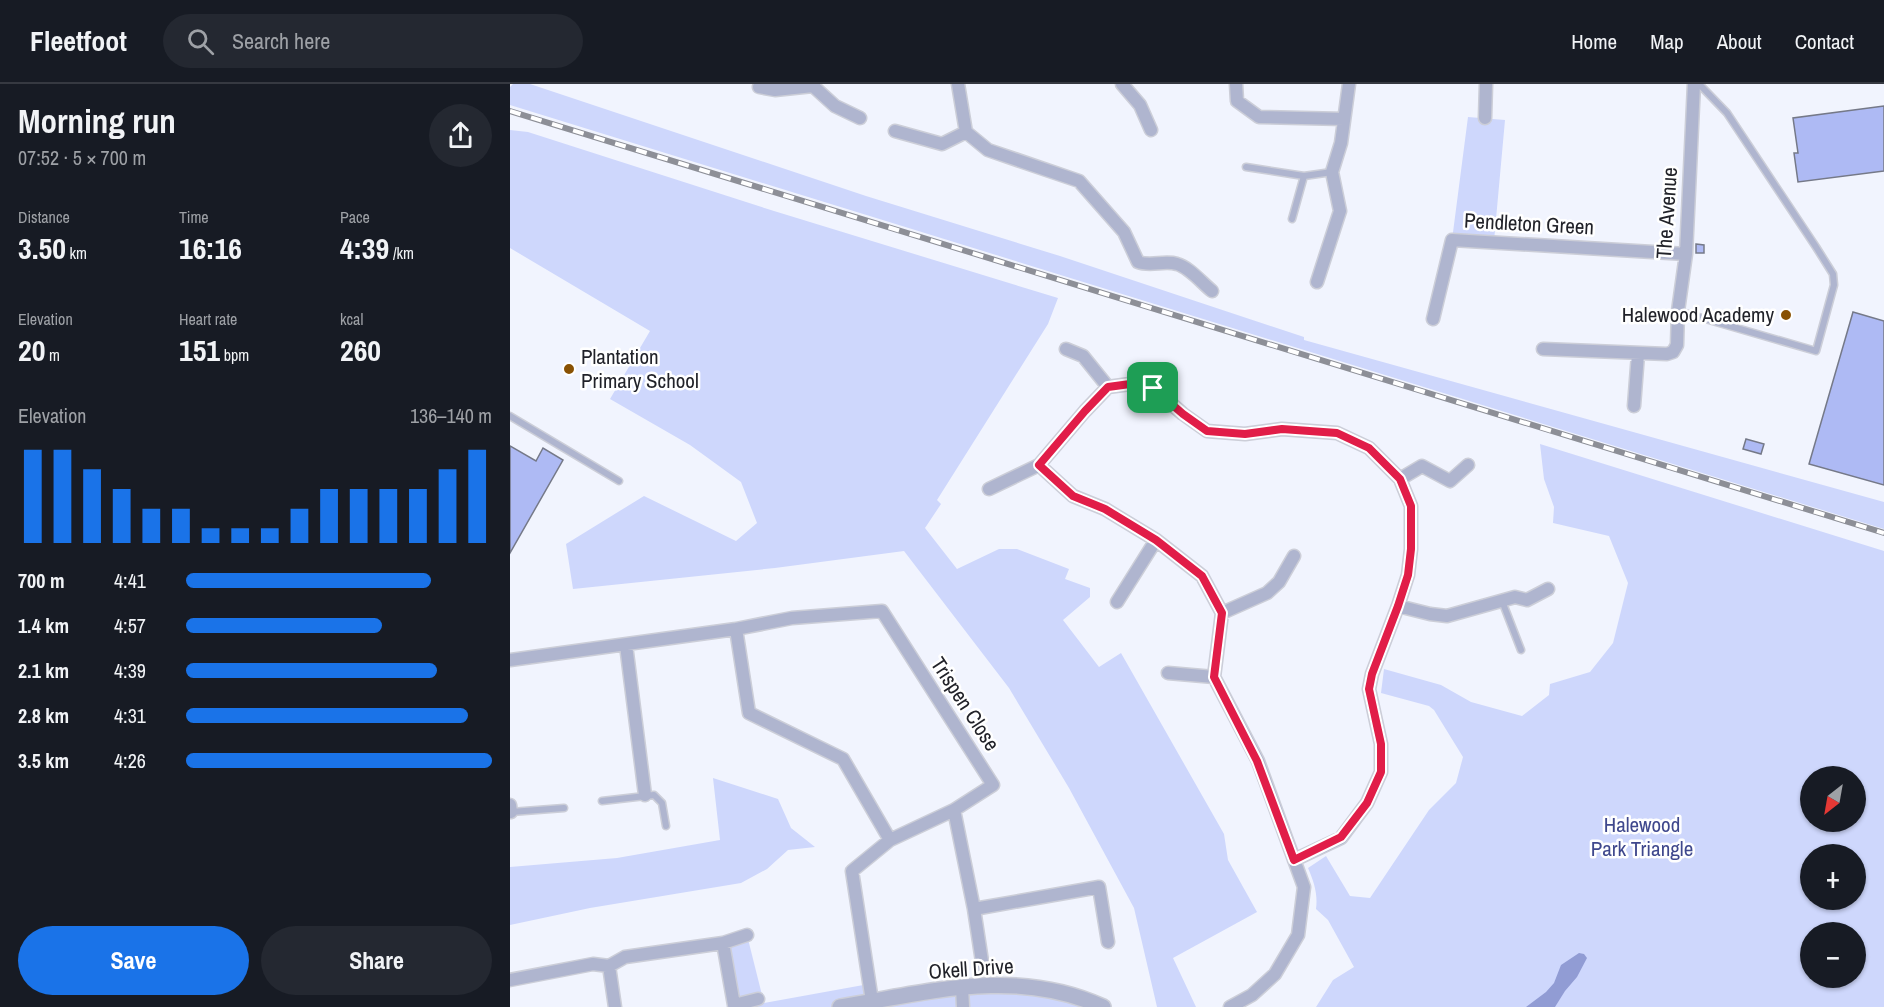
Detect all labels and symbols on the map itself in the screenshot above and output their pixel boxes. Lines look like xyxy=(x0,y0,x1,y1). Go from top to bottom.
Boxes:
street label: The Avenue xyxy=(1649,166,1684,260)
street label: Pendleton Green xyxy=(1463,206,1595,241)
place label: Halewood Academy xyxy=(1622,300,1774,329)
marker: Halewood Academy xyxy=(1779,308,1793,322)
place label: Plantation Primary School xyxy=(581,342,699,395)
marker: Plantation Primary School xyxy=(562,362,576,376)
pin xyxy=(1127,362,1178,413)
street label: Trispen Close xyxy=(924,651,1007,756)
north arrow xyxy=(1800,766,1866,832)
park label: Halewood Park Triangle xyxy=(1591,810,1693,863)
street label: Okell Drive xyxy=(927,951,1014,986)

